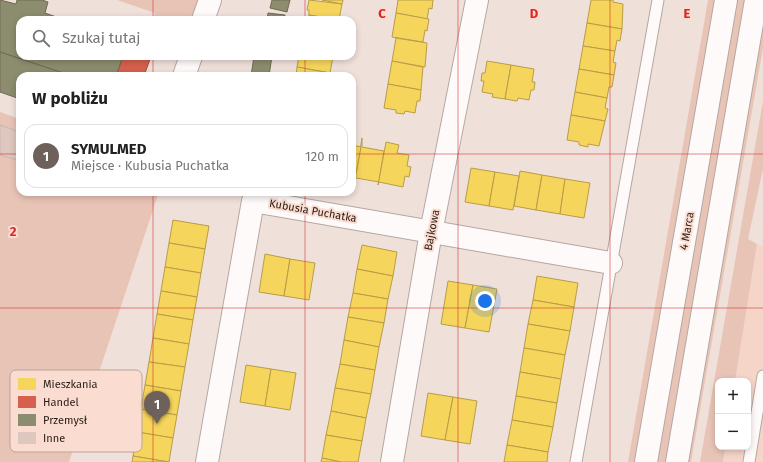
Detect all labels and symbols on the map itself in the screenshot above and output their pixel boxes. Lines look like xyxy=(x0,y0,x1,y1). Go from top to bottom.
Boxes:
text: C xyxy=(378,6,386,21)
text: D xyxy=(530,6,539,21)
text: E xyxy=(684,6,691,21)
street label: Kubusia Puchatka xyxy=(268,197,358,225)
street label: Bajkowa xyxy=(422,208,442,252)
street label: 4 Marca xyxy=(677,211,697,251)
text: 2 xyxy=(10,224,17,239)
your location xyxy=(475,291,495,311)
legend xyxy=(10,370,142,452)
text: Mieszkania xyxy=(43,378,98,391)
pin: 1 xyxy=(144,391,170,424)
text: Handel xyxy=(43,396,79,409)
text: Przemysł xyxy=(43,414,88,427)
text: Inne xyxy=(43,432,65,445)

